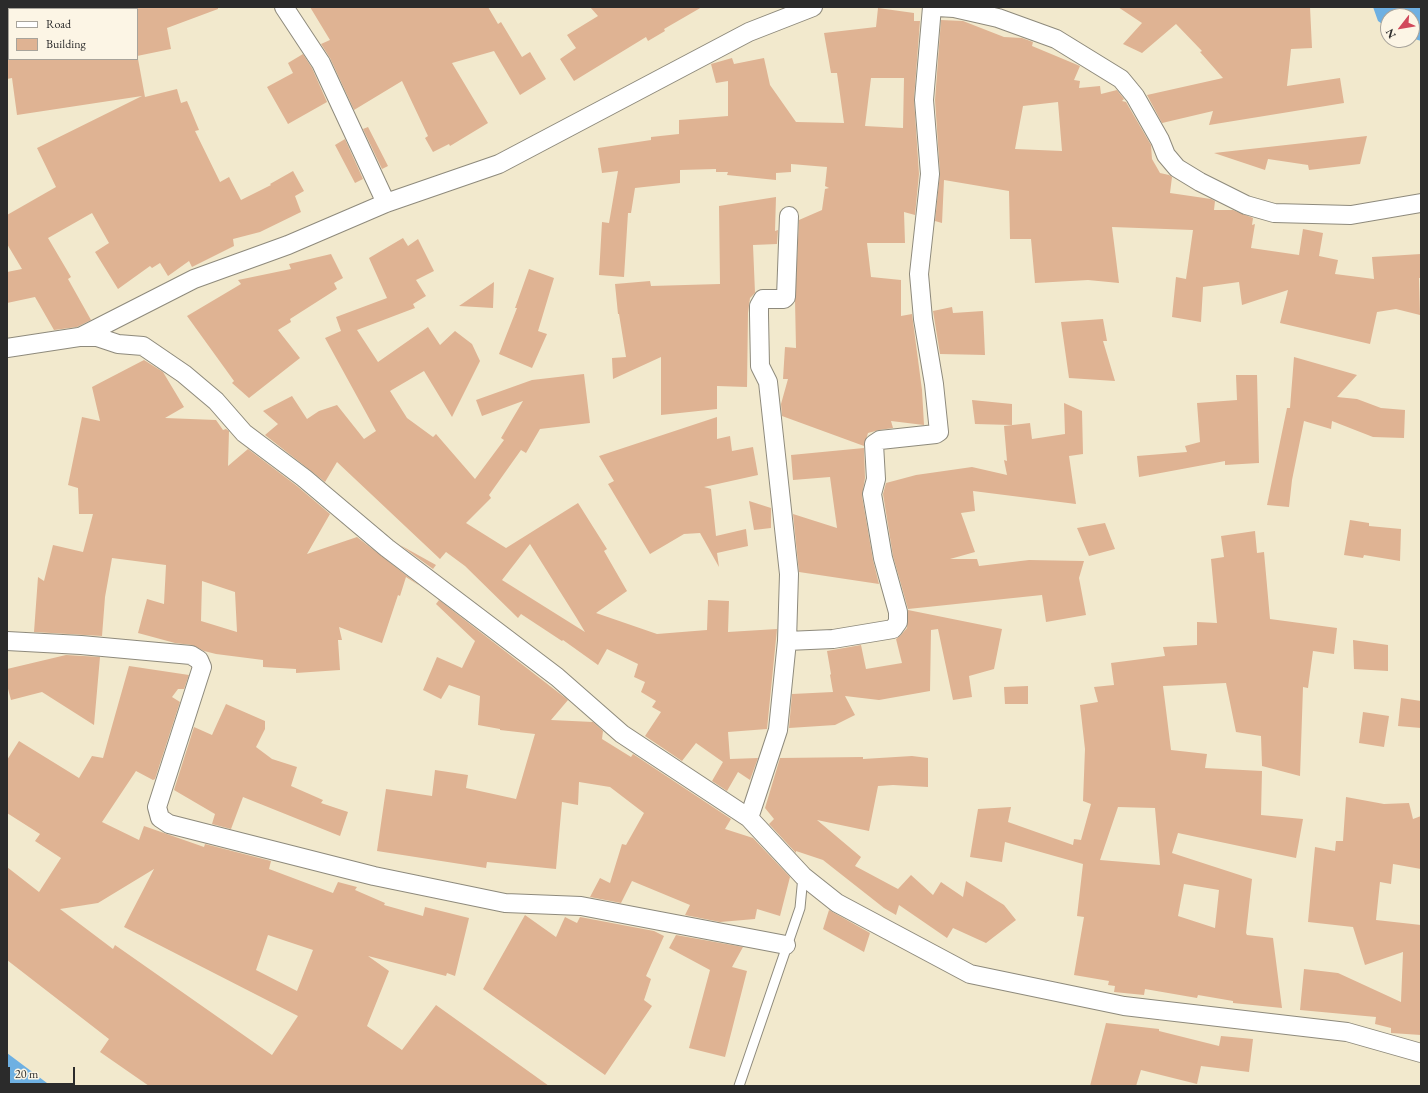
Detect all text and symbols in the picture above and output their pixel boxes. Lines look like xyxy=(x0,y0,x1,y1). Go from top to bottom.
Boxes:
legend xyxy=(8,8,138,60)
north arrow xyxy=(1380,8,1420,48)
text: Road xyxy=(46,16,71,32)
text: N xyxy=(1382,26,1399,41)
text: Building xyxy=(46,36,86,52)
scale bar xyxy=(10,1059,77,1085)
text: 20 m xyxy=(15,1066,38,1082)

